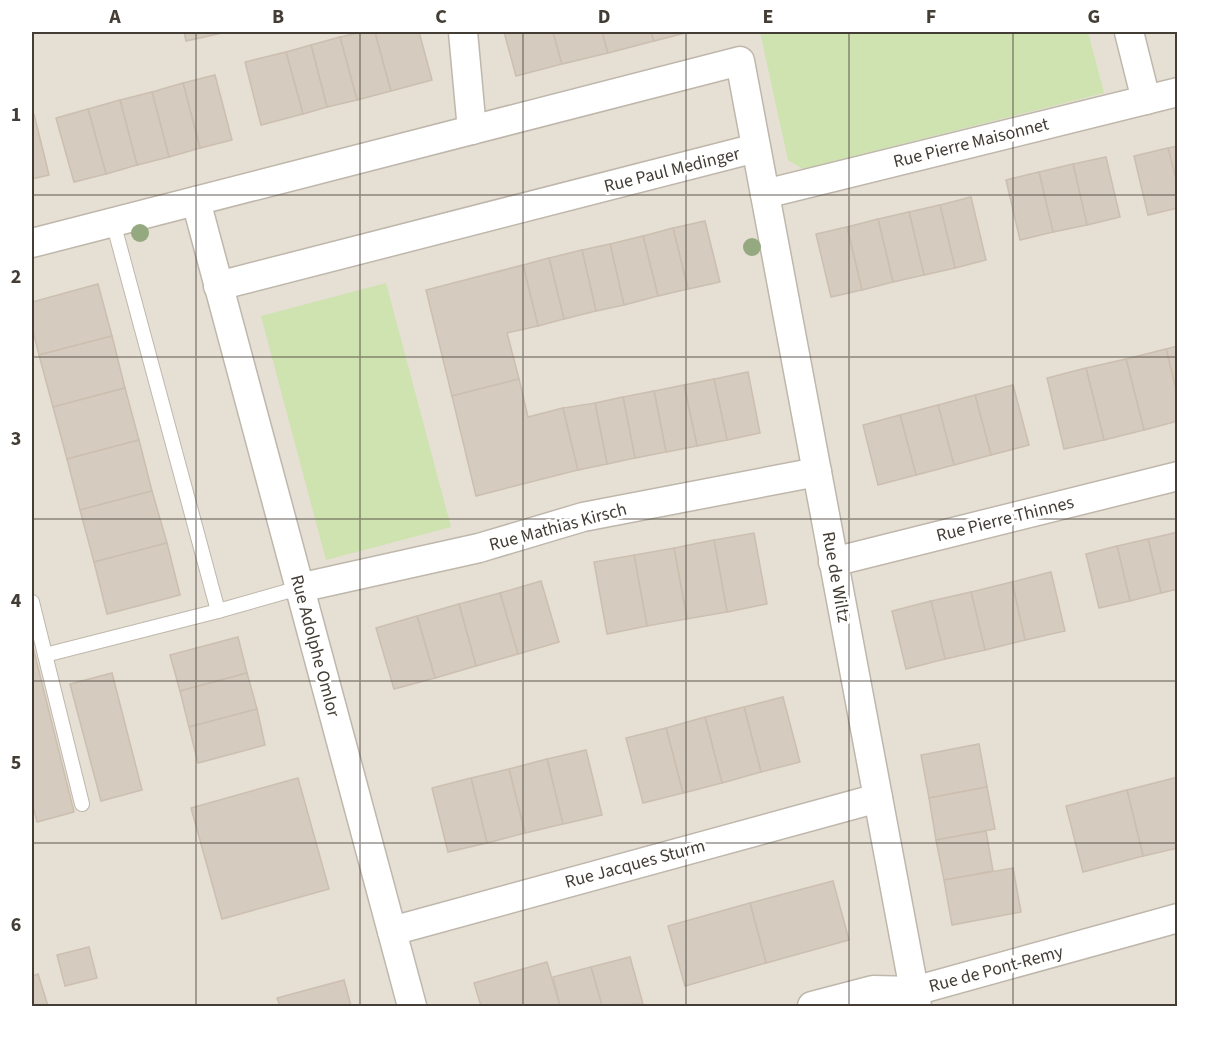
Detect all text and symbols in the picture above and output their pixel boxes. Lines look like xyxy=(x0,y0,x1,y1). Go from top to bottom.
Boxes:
text: A xyxy=(108,3,121,31)
text: B xyxy=(272,3,284,31)
text: C xyxy=(435,3,447,31)
text: D xyxy=(598,3,610,31)
text: E xyxy=(763,3,773,31)
text: F xyxy=(926,3,936,31)
text: G xyxy=(1088,3,1100,31)
text: 1 xyxy=(11,101,21,129)
street label: Rue Pierre Maisonnet xyxy=(891,112,1051,174)
street label: Rue Paul Medinger xyxy=(601,141,743,199)
text: 2 xyxy=(11,263,21,291)
text: 3 xyxy=(11,425,21,453)
street label: Rue Pierre Thinnes xyxy=(934,490,1076,548)
street label: Rue Mathias Kirsch xyxy=(486,497,630,557)
street label: Rue de Wiltz xyxy=(816,530,856,625)
street label: Rue Adolphe Omlor xyxy=(284,572,346,721)
text: 4 xyxy=(11,587,22,615)
text: 5 xyxy=(11,749,21,777)
street label: Rue Jacques Sturm xyxy=(562,833,708,895)
text: 6 xyxy=(11,911,21,939)
street label: Rue de Pont-Remy xyxy=(926,939,1066,999)

